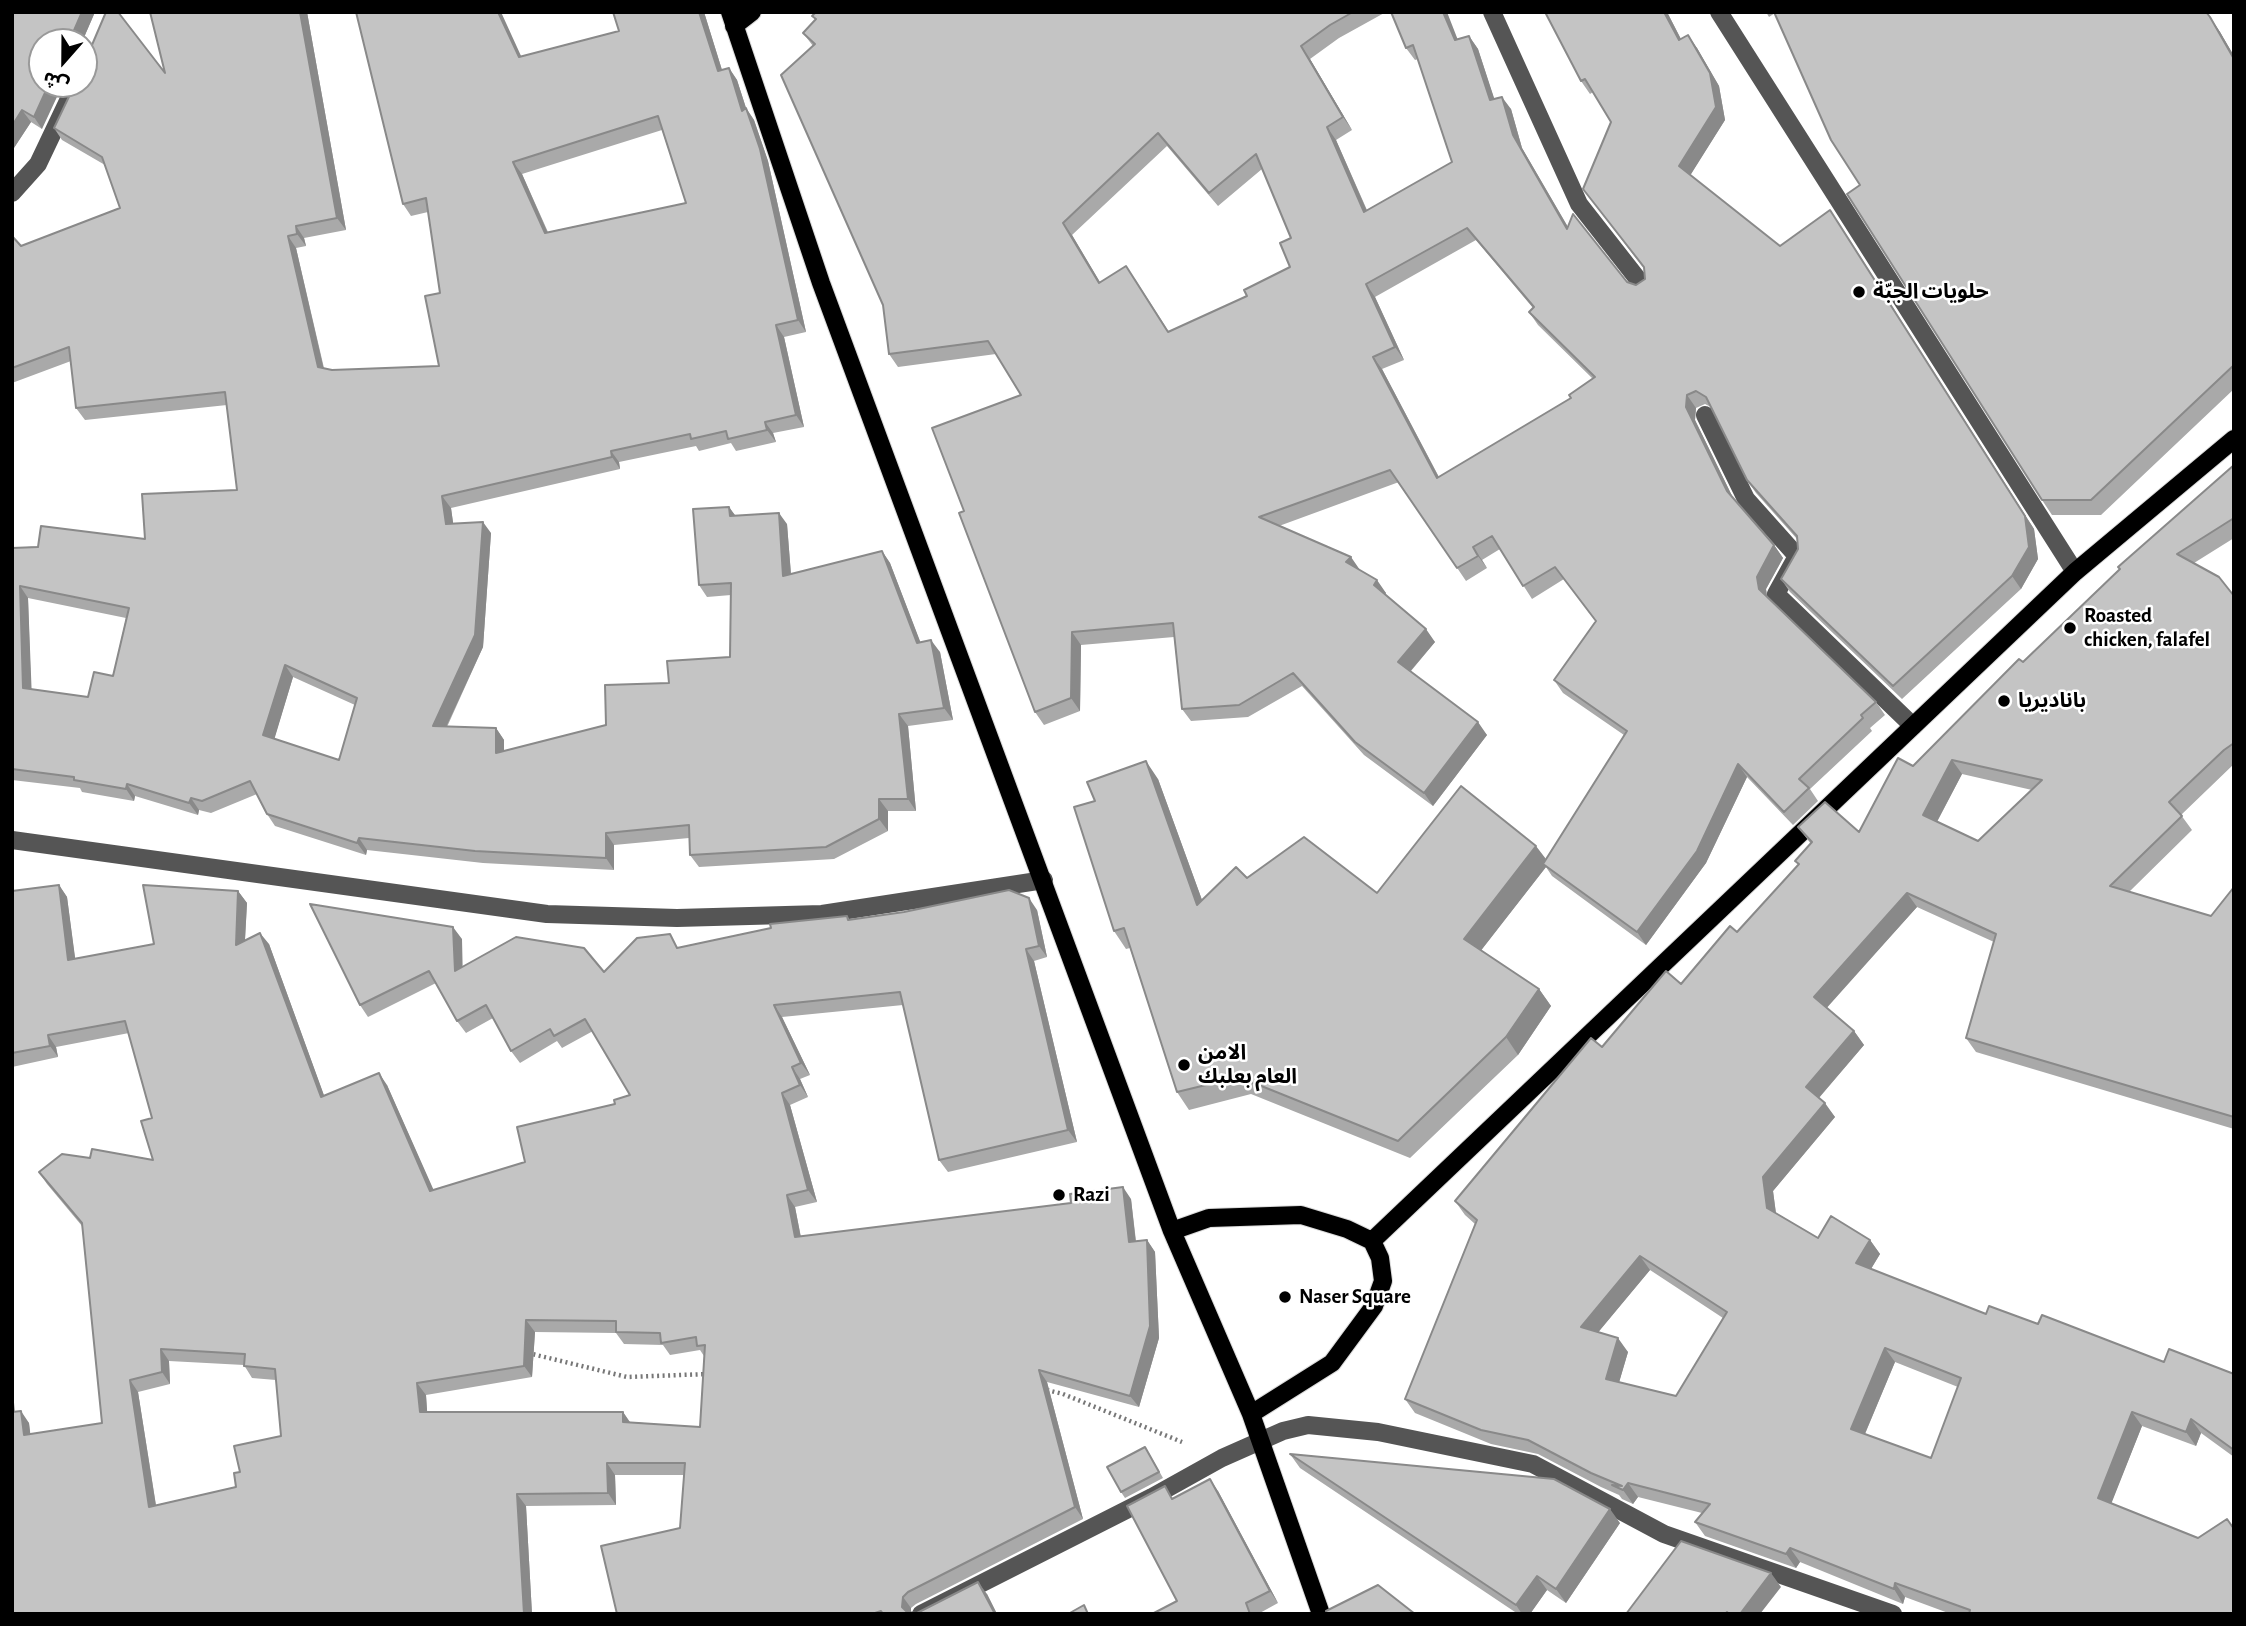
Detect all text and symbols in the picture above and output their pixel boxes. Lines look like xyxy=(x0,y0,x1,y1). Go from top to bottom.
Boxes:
north arrow xyxy=(28,28,98,98)
text: ش xyxy=(40,68,72,95)
place label: حلويات الجبّة xyxy=(1873,279,1989,305)
marker: حلويات الجبّة xyxy=(1851,284,1867,300)
place label: Roasted chicken, falafel xyxy=(2084,603,2210,653)
marker: Roasted chicken, falafel xyxy=(2062,620,2078,636)
place label: باناديريا xyxy=(2018,688,2086,714)
marker: باناديريا xyxy=(1996,693,2012,709)
place label: الامن العام بعلبك xyxy=(1198,1040,1297,1090)
marker: الامن العام بعلبك xyxy=(1176,1057,1192,1073)
place label: Razi xyxy=(1073,1182,1110,1208)
marker: Razi xyxy=(1051,1187,1067,1203)
place label: Naser Square xyxy=(1299,1284,1411,1310)
marker: Naser Square xyxy=(1277,1289,1293,1305)

